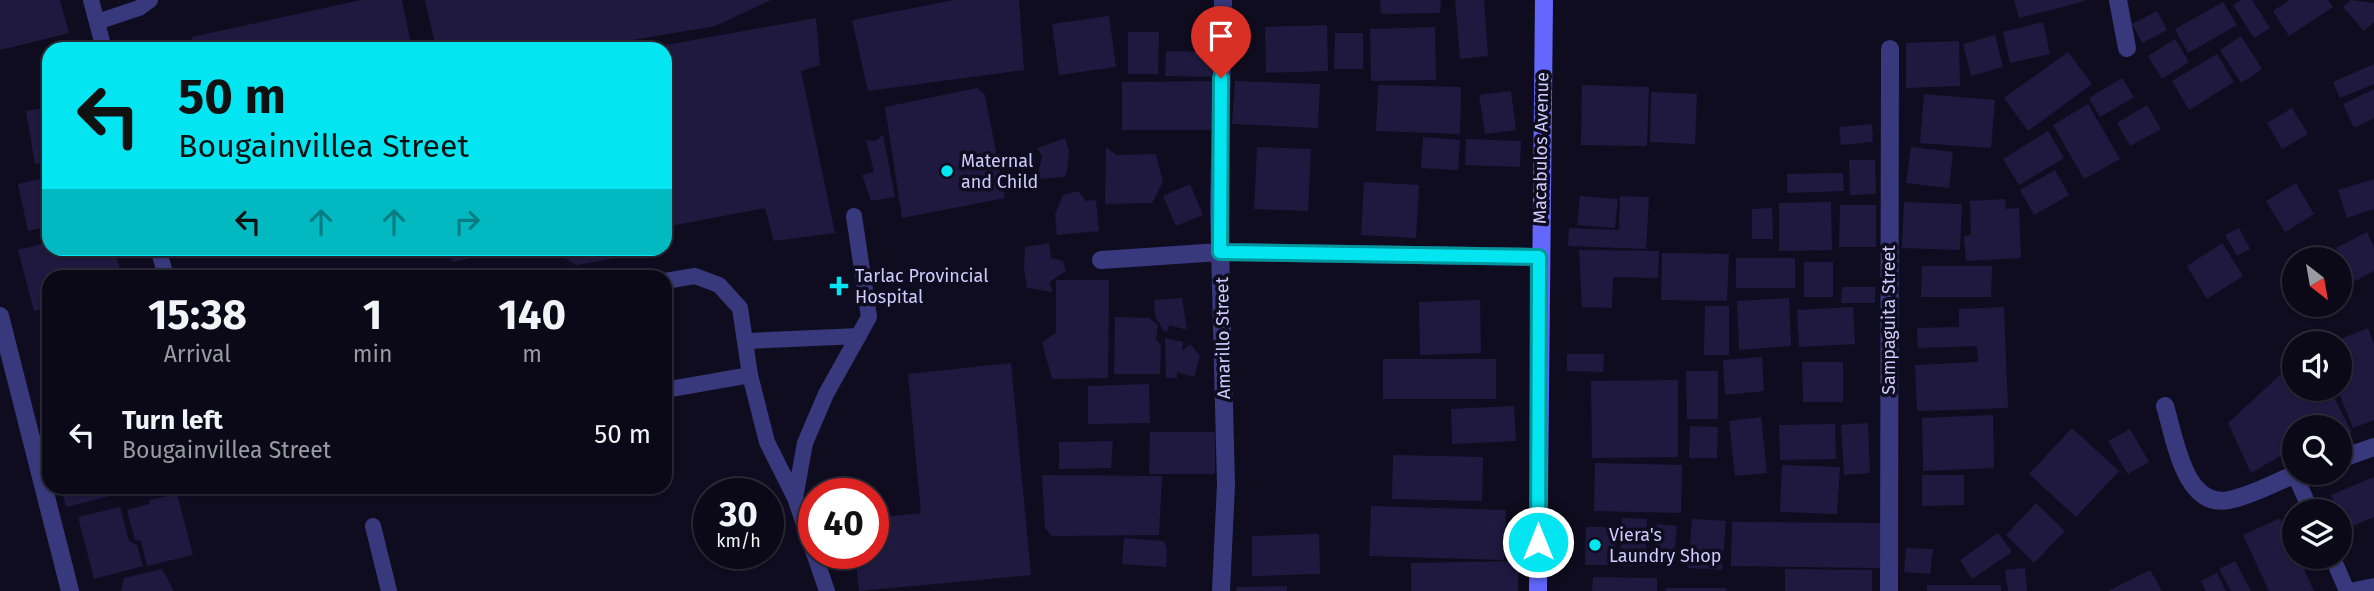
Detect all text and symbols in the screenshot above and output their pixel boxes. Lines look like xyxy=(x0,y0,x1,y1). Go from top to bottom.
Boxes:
pin xyxy=(1191,6,1251,78)
icon: arrive xyxy=(1202,17,1240,55)
text: 50 m xyxy=(178,67,286,126)
icon: left xyxy=(63,70,154,161)
street label: Macabulos Avenue xyxy=(1529,72,1553,224)
text: Bougainvillea Street xyxy=(178,127,469,165)
place label: Maternal and Child xyxy=(961,150,1038,193)
marker: Maternal and Child xyxy=(939,163,955,179)
icon: left xyxy=(229,203,267,241)
icon: ahead xyxy=(302,203,340,241)
icon: ahead xyxy=(375,203,413,241)
icon: right xyxy=(448,203,486,241)
street label: Sampaguita Street xyxy=(1878,245,1900,395)
north arrow xyxy=(2282,247,2352,317)
map controls xyxy=(2282,247,2352,569)
place label: Tarlac Provincial Hospital xyxy=(855,265,989,308)
marker: Tarlac Provincial Hospital xyxy=(829,276,849,296)
street label: Amarillo Street xyxy=(1211,276,1235,399)
text: 15:38 xyxy=(148,290,247,340)
text: 1 xyxy=(363,290,382,340)
text: 140 xyxy=(498,290,566,340)
button: sound xyxy=(2282,331,2352,401)
text: Arrival xyxy=(164,340,231,368)
text: min xyxy=(353,340,392,368)
text: m xyxy=(522,340,542,368)
text: Turn left xyxy=(122,405,223,436)
button: search xyxy=(2282,415,2352,485)
icon: left xyxy=(63,416,101,454)
text: 50 m xyxy=(594,419,651,450)
text: Bougainvillea Street xyxy=(122,436,331,464)
speed limit sign: 40 xyxy=(798,478,889,569)
text: 30 xyxy=(719,493,758,535)
button: layers xyxy=(2282,499,2352,569)
position arrow xyxy=(1501,505,1575,579)
place label: Viera's Laundry Shop xyxy=(1609,524,1722,567)
text: km/h xyxy=(716,530,761,552)
marker: Viera's Laundry Shop xyxy=(1587,537,1603,553)

